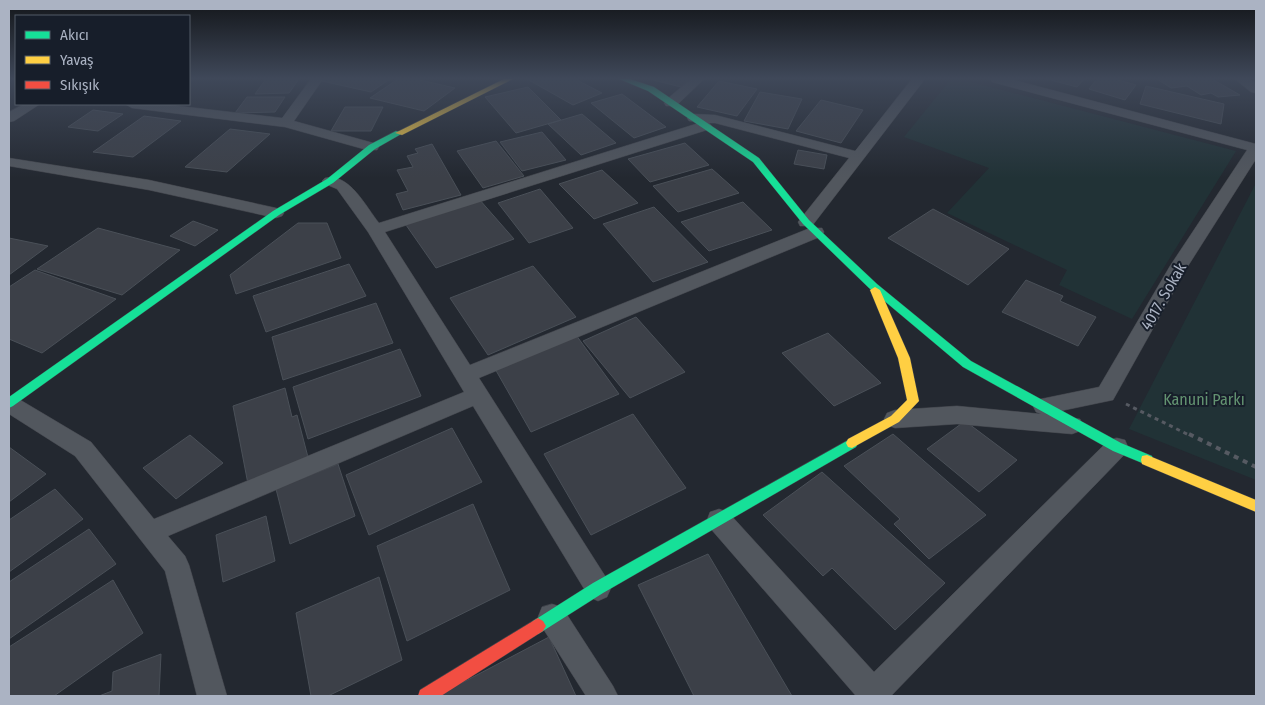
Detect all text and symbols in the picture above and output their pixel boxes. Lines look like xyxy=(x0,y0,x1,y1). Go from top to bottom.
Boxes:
legend xyxy=(15,15,190,105)
text: Akıcı xyxy=(60,26,89,44)
text: Yavaş xyxy=(60,51,94,69)
text: Sıkışık xyxy=(60,76,99,94)
street label: 4017. Sokak xyxy=(1137,259,1191,333)
park label: Kanuni Parkı xyxy=(1163,390,1245,409)

